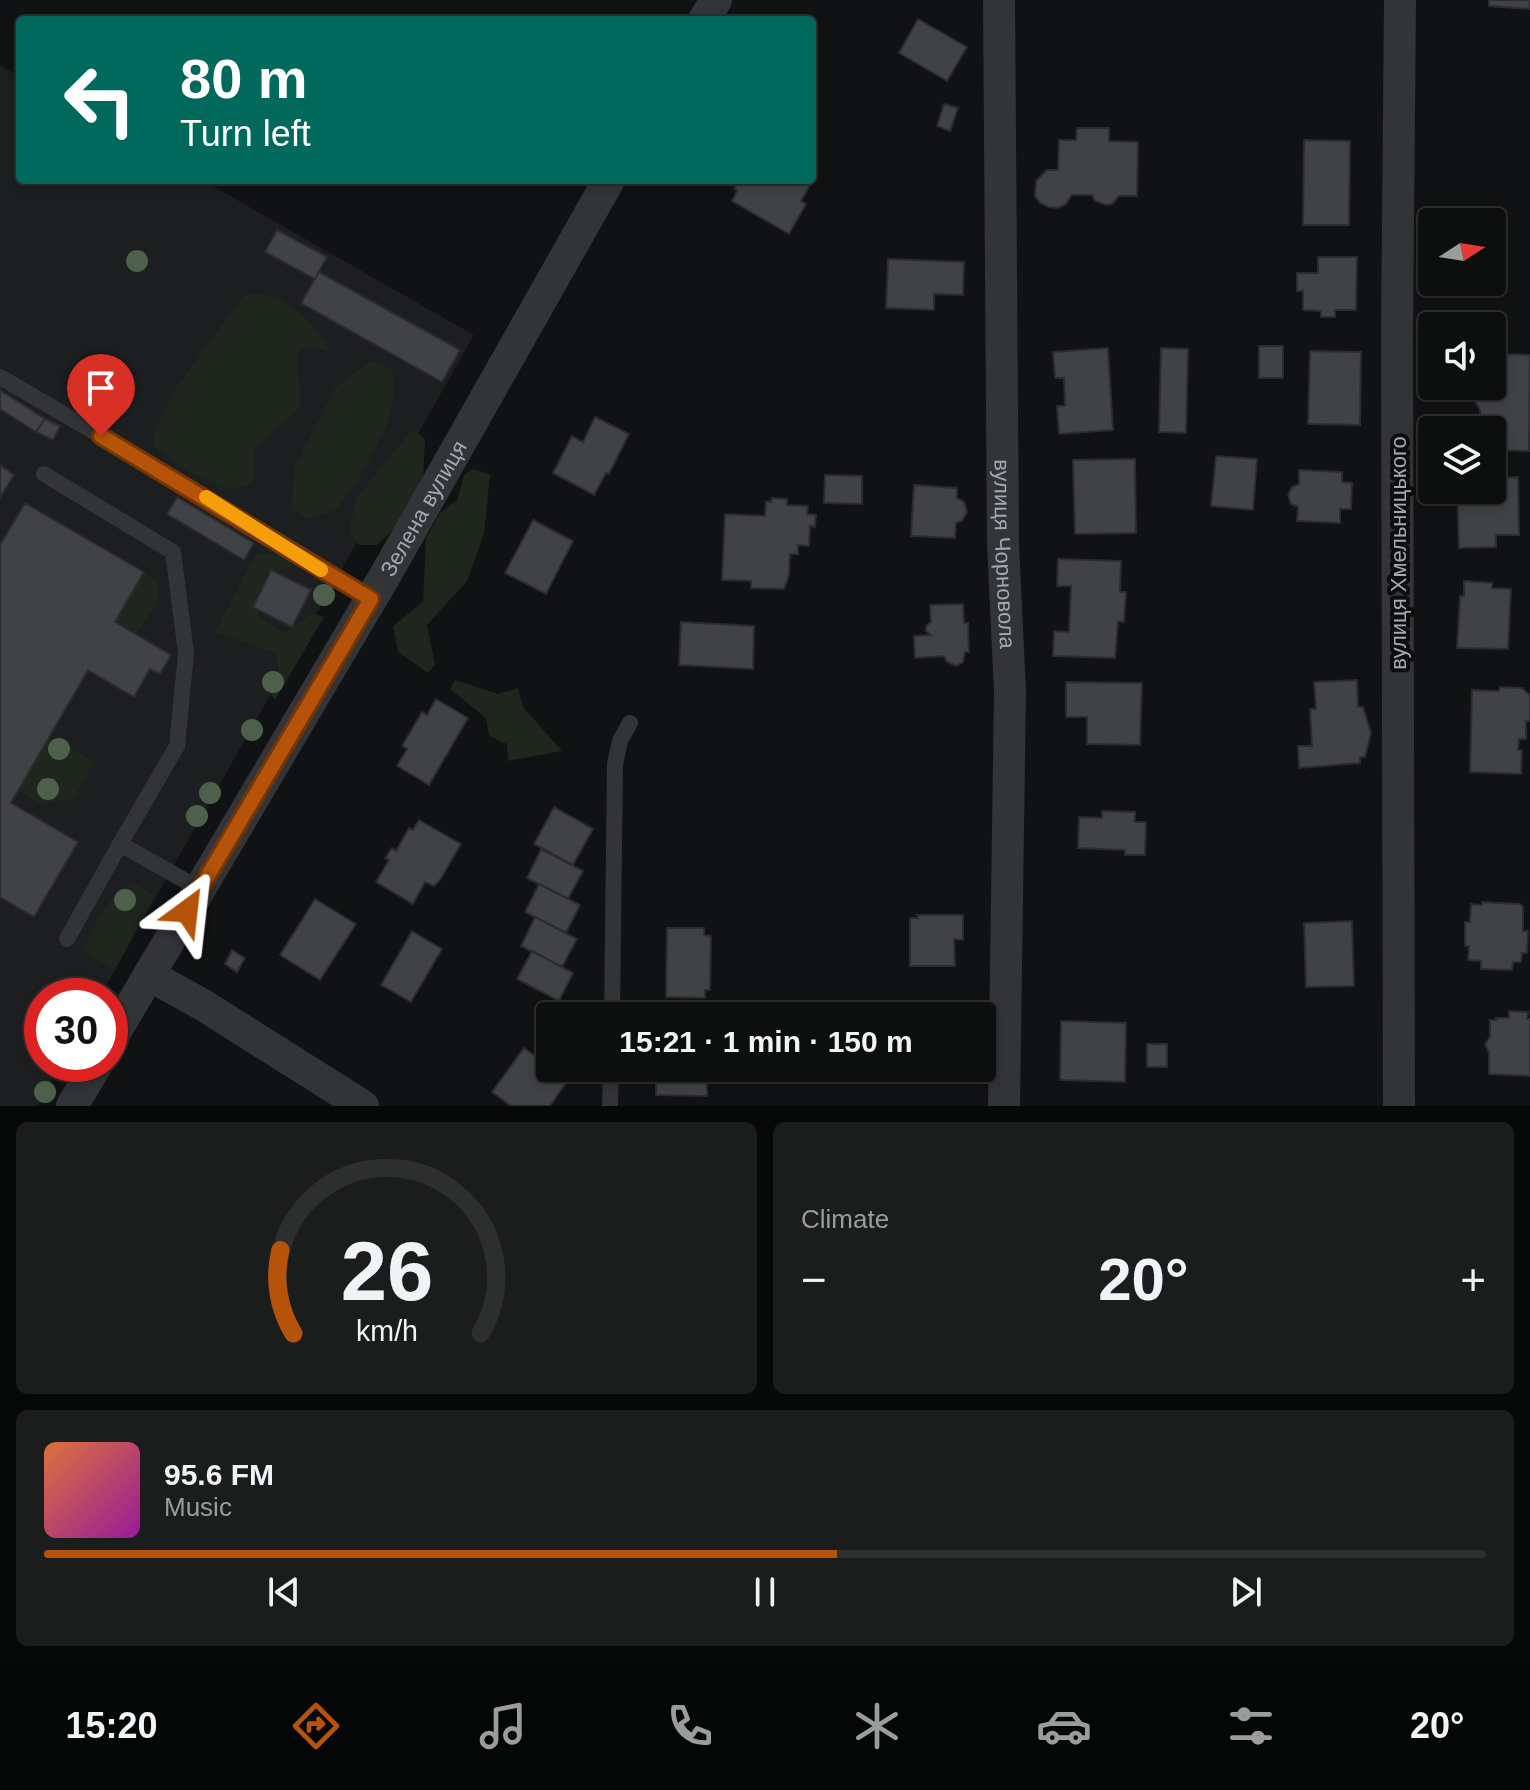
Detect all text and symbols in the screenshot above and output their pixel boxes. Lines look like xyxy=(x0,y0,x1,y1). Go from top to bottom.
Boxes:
text: 80 m xyxy=(180,47,308,110)
icon: left xyxy=(48,48,152,152)
text: Turn left xyxy=(180,113,311,154)
north arrow xyxy=(1418,208,1506,296)
map controls xyxy=(1418,208,1506,504)
button: sound xyxy=(1418,312,1506,400)
pin xyxy=(67,354,135,436)
icon: arrive xyxy=(79,366,123,410)
button: layers xyxy=(1418,416,1506,504)
street label: Зелена вулиця xyxy=(375,436,472,581)
street label: вулиця Хмельницького xyxy=(1386,436,1411,670)
street label: вулиця Чорновола xyxy=(989,459,1020,650)
position arrow xyxy=(145,869,229,953)
speed limit sign: 30 xyxy=(24,978,128,1082)
text: 15:21 · 1 min · 150 m xyxy=(619,1025,913,1058)
text: Climate xyxy=(801,1204,889,1234)
text: 26 xyxy=(340,1225,433,1318)
text: 20° xyxy=(1098,1246,1189,1313)
text: − xyxy=(801,1255,827,1304)
text: + xyxy=(1460,1255,1486,1304)
text: km/h xyxy=(356,1315,417,1347)
text: 95.6 FM xyxy=(164,1458,274,1491)
text: Music xyxy=(164,1492,232,1522)
icon: previous xyxy=(262,1570,306,1614)
icon: pause xyxy=(743,1570,787,1614)
icon: next xyxy=(1224,1570,1268,1614)
icon: directions xyxy=(288,1698,344,1754)
icon: music xyxy=(475,1698,531,1754)
icon: phone xyxy=(662,1698,718,1754)
icon: climate xyxy=(849,1698,905,1754)
icon: car xyxy=(1036,1698,1092,1754)
icon: filters xyxy=(1223,1698,1279,1754)
text: 15:20 xyxy=(65,1705,158,1746)
text: 20° xyxy=(1410,1705,1464,1746)

